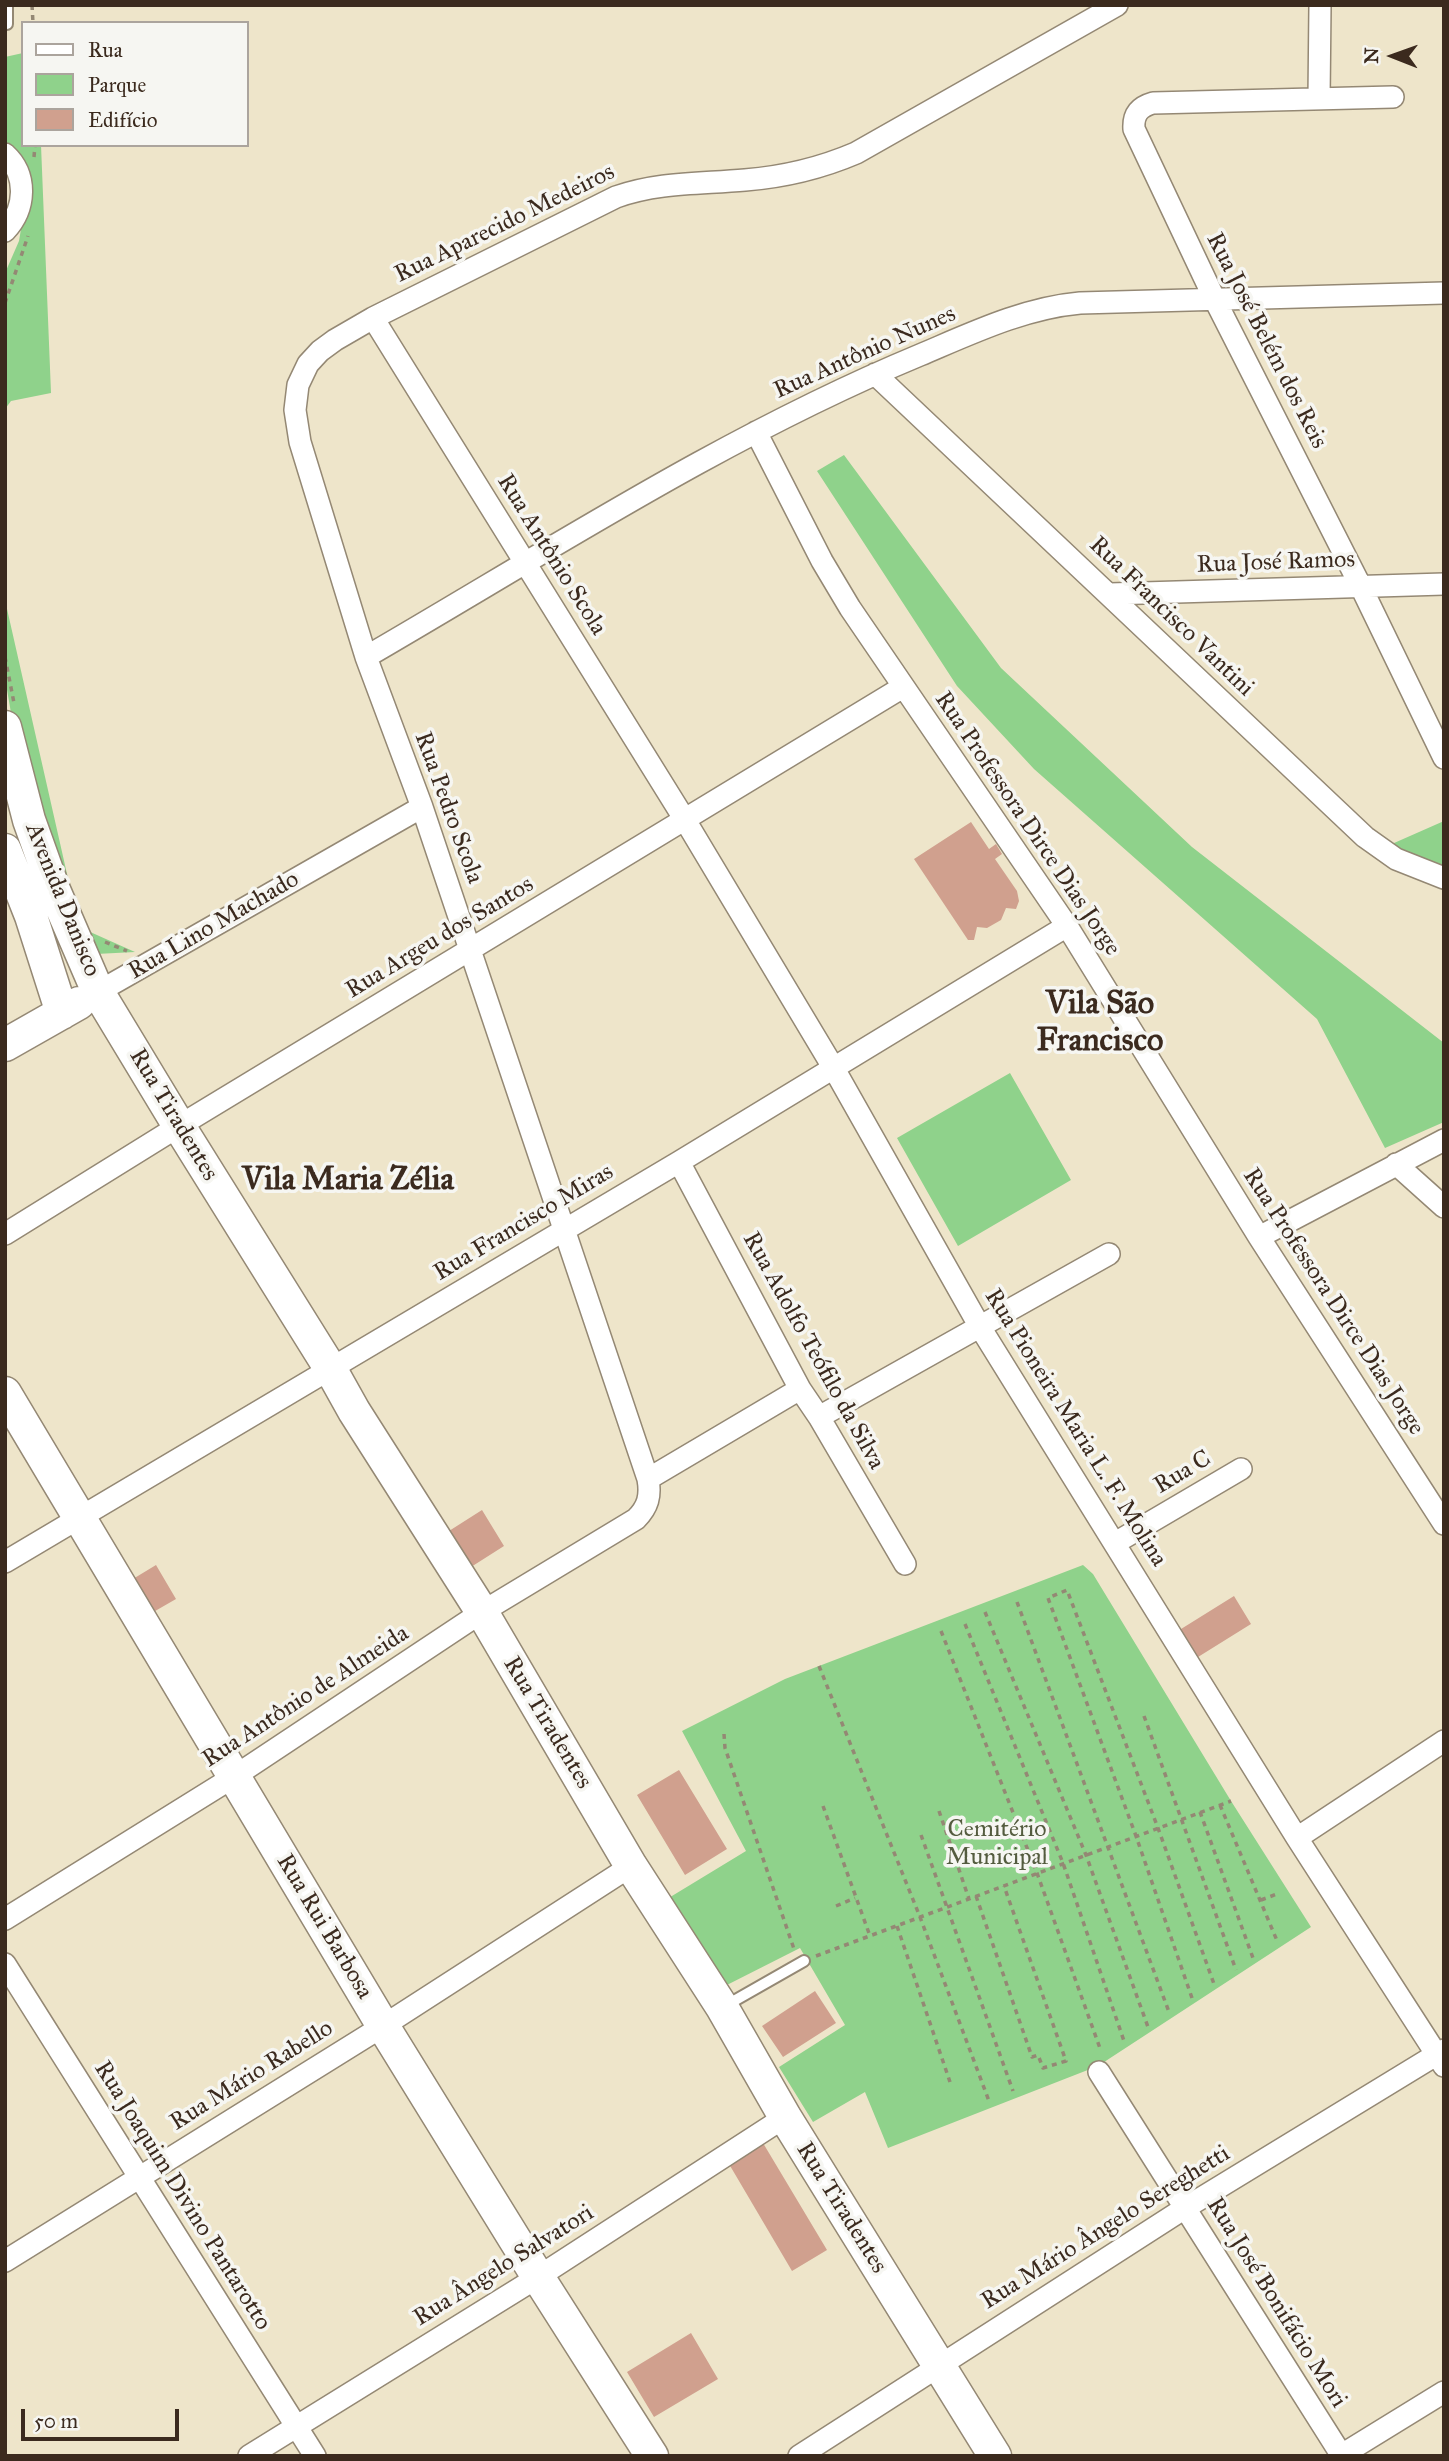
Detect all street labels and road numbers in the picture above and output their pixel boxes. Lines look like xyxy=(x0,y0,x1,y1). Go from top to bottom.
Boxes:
street label: Rua Aparecido Medeiros xyxy=(390,158,620,290)
street label: Rua José Belém dos Reis xyxy=(1199,228,1333,454)
street label: Rua Antônio Nunes xyxy=(770,300,960,406)
street label: Rua Antônio Scola xyxy=(490,469,612,641)
street label: Rua Francisco Vantini xyxy=(1083,531,1259,703)
street label: Rua José Ramos xyxy=(1196,546,1356,580)
street label: Rua Professora Dirce Dias Jorge xyxy=(928,687,1126,961)
street label: Rua Pedro Scola xyxy=(407,728,489,888)
street label: Avenida Danisco xyxy=(18,819,106,981)
street label: Rua Lino Machado xyxy=(124,865,304,987)
street label: Rua Argeu dos Santos xyxy=(341,871,539,1005)
street label: Rua Tiradentes xyxy=(122,1044,224,1186)
street label: Rua Francisco Miras xyxy=(429,1158,619,1288)
street label: Rua Professora Dirce Dias Jorge xyxy=(1236,1163,1430,1441)
street label: Rua Adolfo Teófilo da Silva xyxy=(736,1227,890,1475)
street label: Rua Pioneira Maria L. F. Molina xyxy=(977,1284,1173,1572)
street label: Rua C xyxy=(1149,1445,1217,1501)
street label: Rua Antônio de Almeida xyxy=(197,1620,415,1774)
street label: Rua Tiradentes xyxy=(496,1652,598,1794)
street label: Rua Rui Barbosa xyxy=(269,1849,379,2005)
street label: Rua Mário Rabello xyxy=(165,2014,339,2138)
street label: Rua Joaquim Divino Pantarotto xyxy=(87,2056,277,2336)
street label: Rua Tiradentes xyxy=(789,2137,893,2279)
street label: Rua Mário Ângelo Sereghetti xyxy=(977,2140,1235,2316)
street label: Rua José Bonifácio Mori xyxy=(1200,2193,1352,2413)
street label: Rua Ângelo Salvatori xyxy=(409,2199,599,2333)

